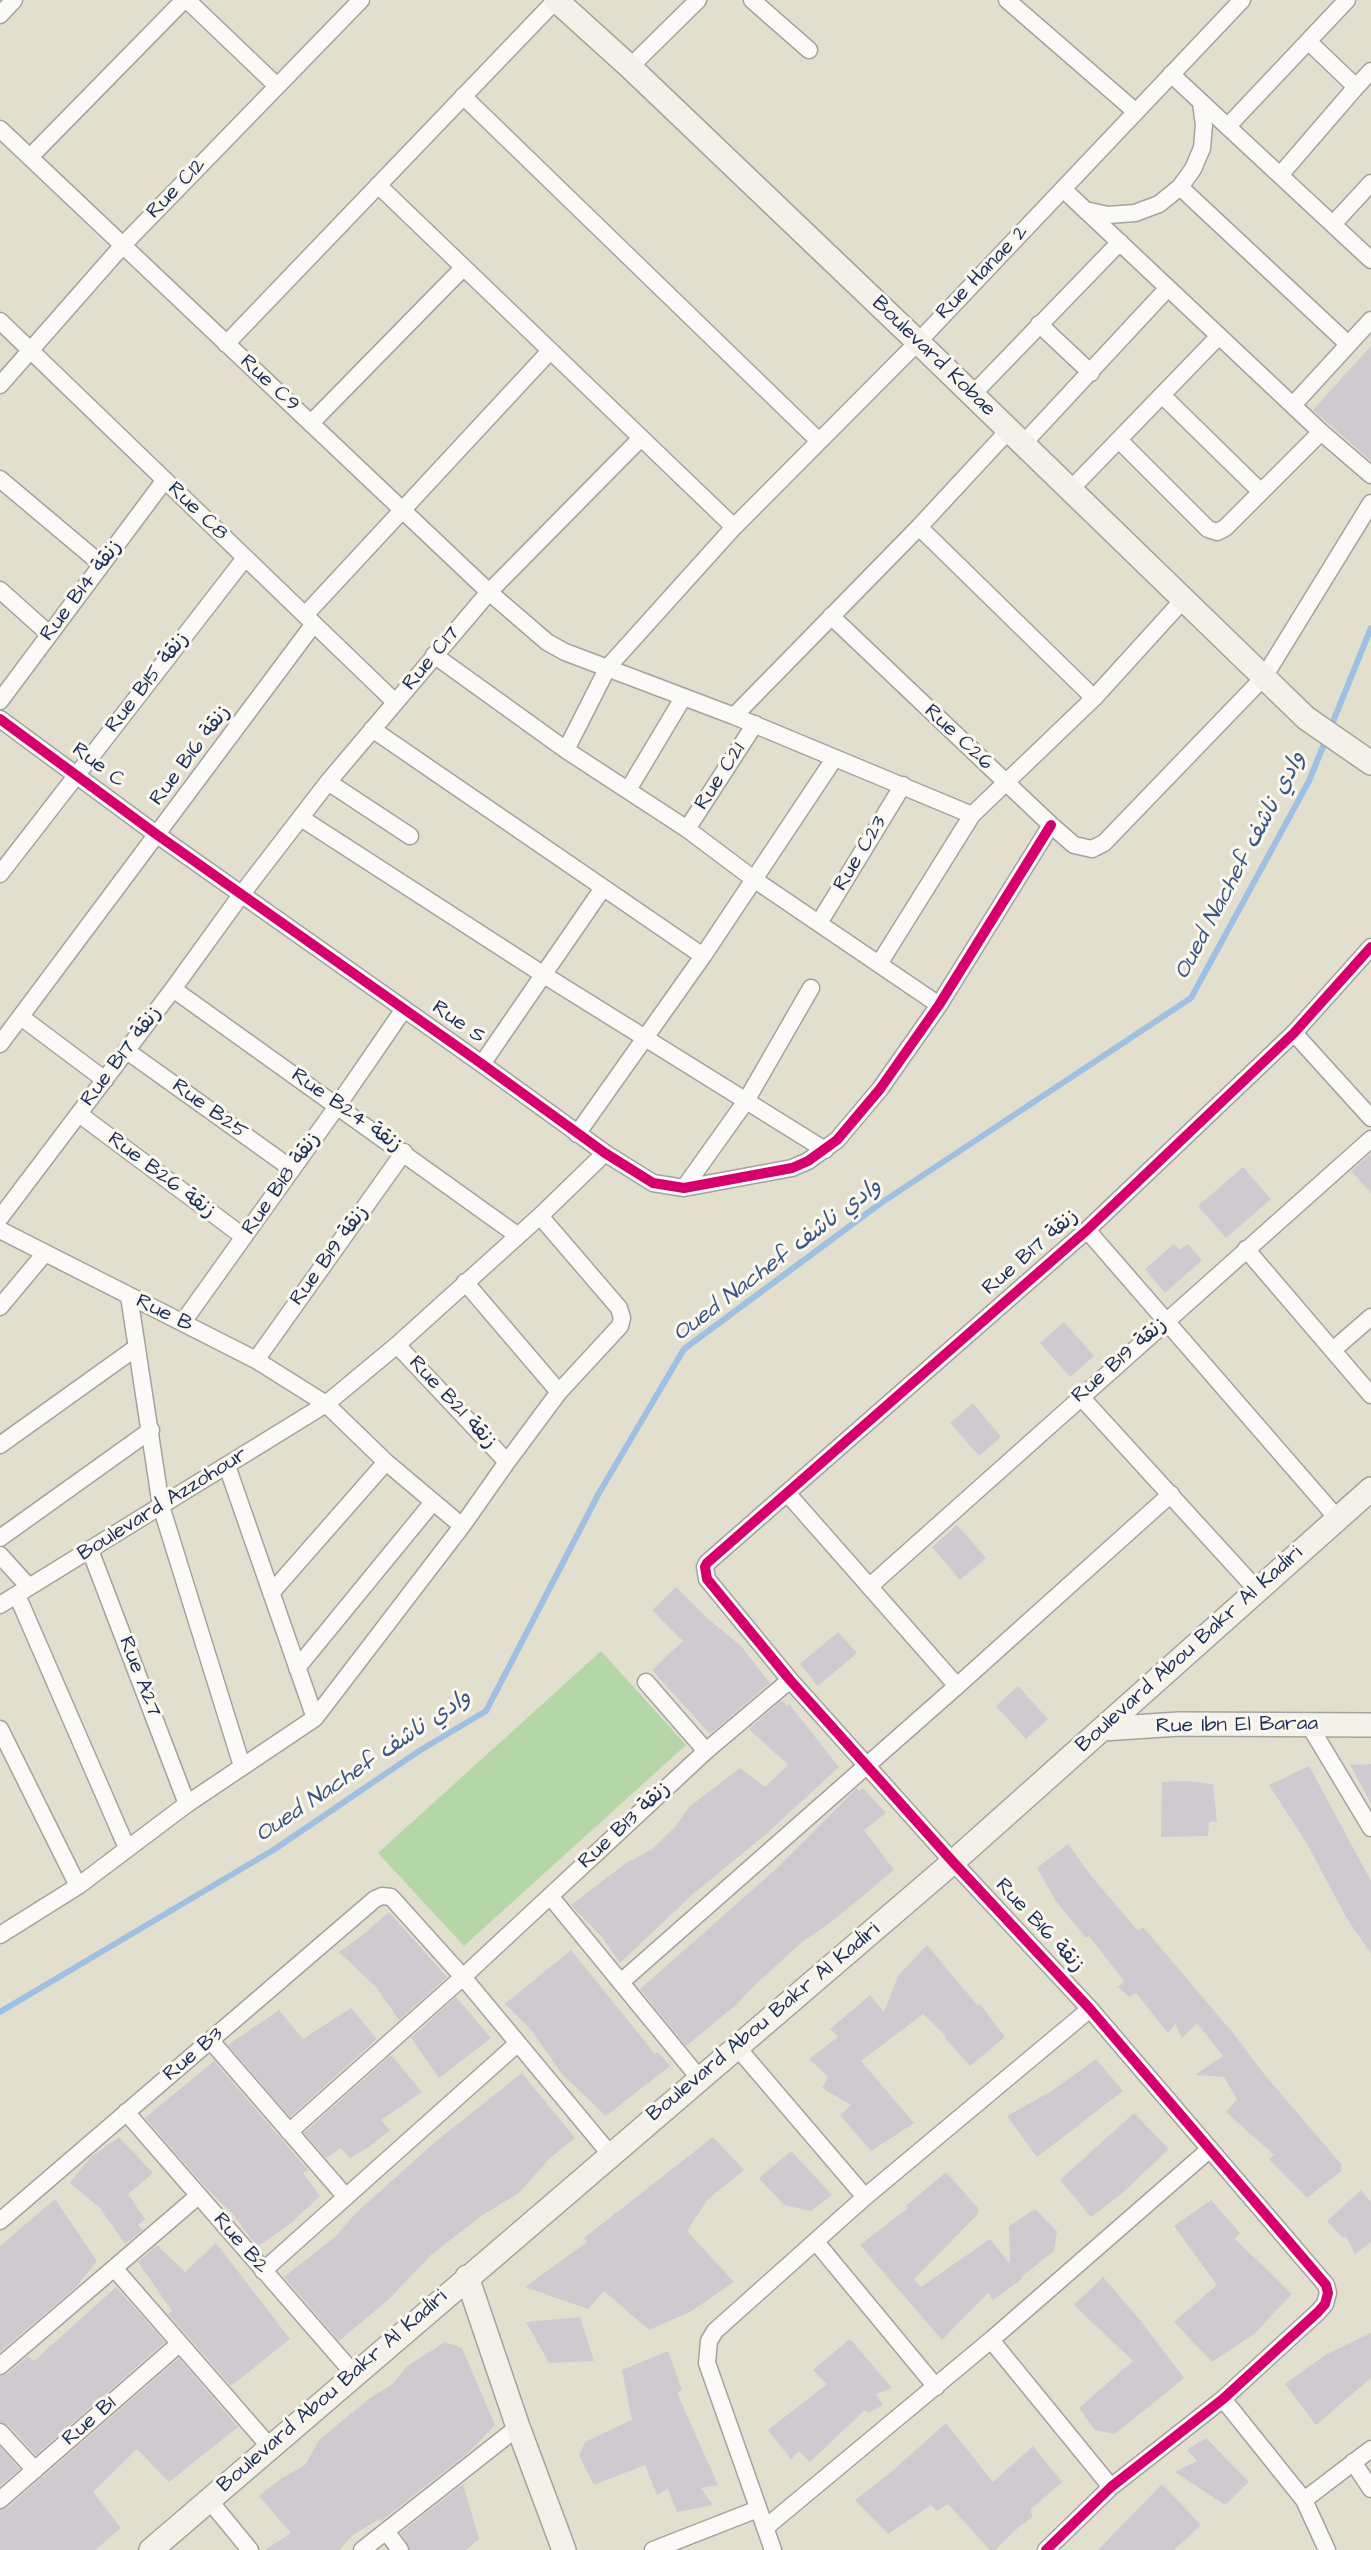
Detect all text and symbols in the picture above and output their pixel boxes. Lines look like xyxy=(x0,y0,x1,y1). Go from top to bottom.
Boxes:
street label: Rue C12 xyxy=(142,153,212,225)
street label: Rue Hanae 2 xyxy=(932,220,1034,326)
street label: Boulevard Kobae xyxy=(866,291,1000,423)
street label: Rue C9 xyxy=(234,350,304,418)
street label: Rue C8 xyxy=(162,477,232,547)
street label: Rue B14 زنقة xyxy=(36,535,128,647)
street label: Rue C17 xyxy=(398,622,466,696)
street label: Rue B15 زنقة xyxy=(101,628,195,738)
street label: Rue C26 xyxy=(918,700,998,776)
street label: Rue B16 زنقة xyxy=(145,701,237,811)
street label: Rue C xyxy=(66,738,130,794)
street label: Rue C21 xyxy=(690,739,752,815)
water label: Oued Nachef وادي ناشف xyxy=(1169,748,1313,984)
street label: Rue C23 xyxy=(829,812,893,896)
street label: Rue S xyxy=(427,996,489,1050)
street label: Rue B17 زنقة xyxy=(76,1002,168,1112)
street label: Rue B24 زنقة xyxy=(286,1064,406,1158)
street label: Rue B25 xyxy=(166,1074,252,1146)
street label: Rue B26 زنقة xyxy=(102,1127,220,1225)
street label: Rue B18 زنقة xyxy=(237,1128,327,1240)
water label: Oued Nachef وادي ناشف xyxy=(668,1174,888,1348)
street label: Rue B19 زنقة xyxy=(285,1201,375,1311)
street label: Rue B17 زنقة xyxy=(978,1205,1084,1301)
street label: Rue B xyxy=(131,1289,197,1339)
street label: Rue B19 زنقة xyxy=(1067,1313,1173,1409)
street label: Rue B21 زنقة xyxy=(403,1351,501,1455)
street label: Boulevard Azzohour xyxy=(74,1443,252,1567)
street label: Boulevard Abou Bakr Al Kadiri xyxy=(1071,1541,1309,1759)
street label: Rue A27 xyxy=(112,1633,166,1721)
water label: Oued Nachef وادي ناشف xyxy=(251,1685,477,1849)
street label: Rue Ibn El Baraa xyxy=(1156,1712,1318,1740)
street label: Rue B13 زنقة xyxy=(574,1777,676,1875)
street label: Rue B16 زنقة xyxy=(989,1874,1089,1978)
street label: Boulevard Abou Bakr Al Kadiri xyxy=(642,1918,886,2128)
street label: Rue B3 xyxy=(159,2023,229,2087)
street label: Rue B2 xyxy=(207,2208,273,2280)
street label: Boulevard Abou Bakr Al Kadiri xyxy=(213,2285,453,2499)
street label: Rue B1 xyxy=(58,2392,122,2452)

